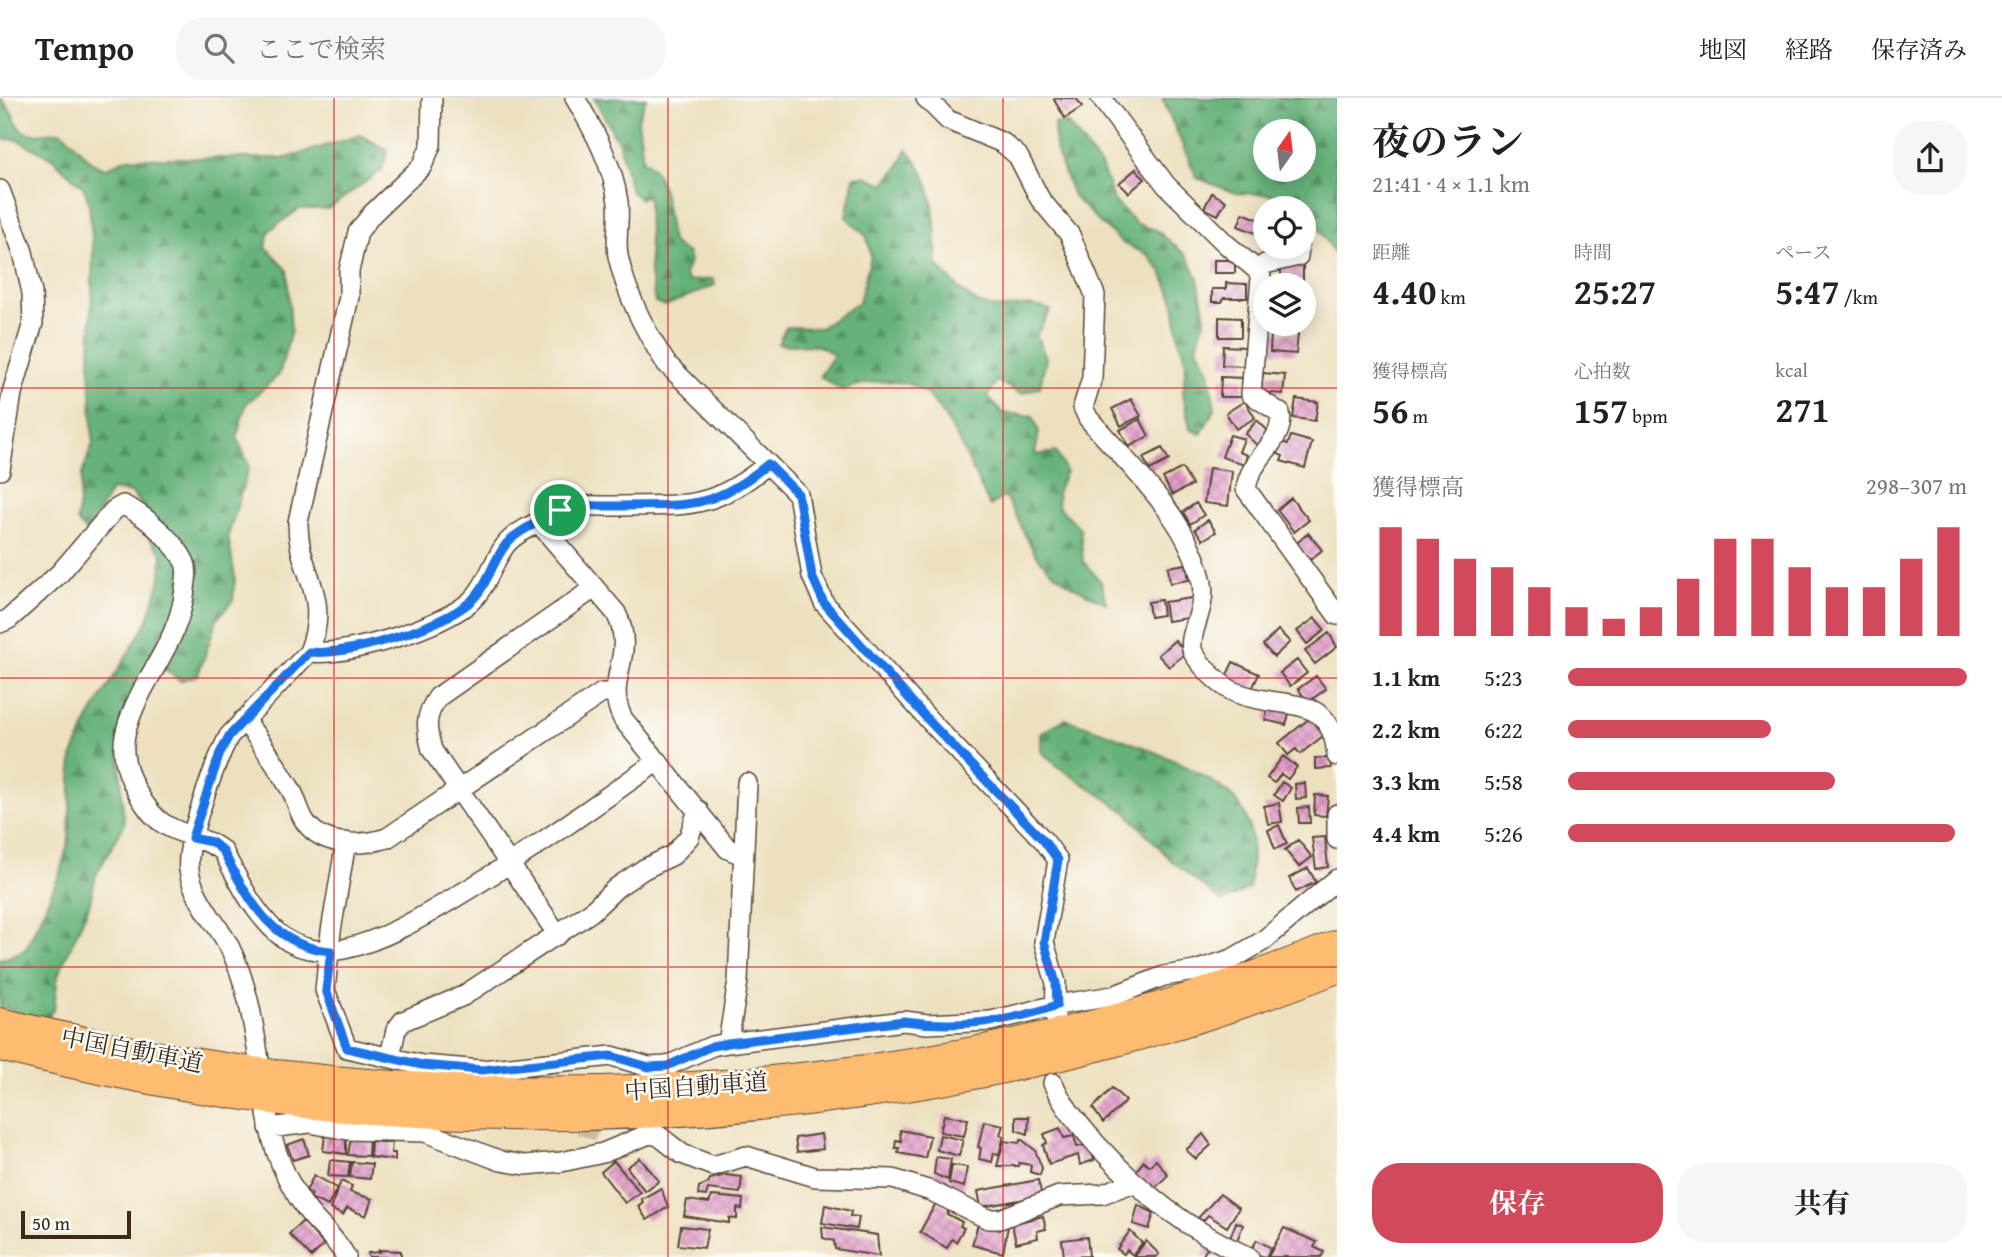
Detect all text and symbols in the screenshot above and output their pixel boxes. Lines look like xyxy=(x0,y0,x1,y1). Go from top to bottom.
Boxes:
search box xyxy=(176,17,666,80)
text: Tempo xyxy=(35,24,134,72)
icon: search xyxy=(200,29,238,67)
text: ここで検索 xyxy=(256,29,386,68)
text: 地図 xyxy=(1699,32,1747,67)
text: 経路 xyxy=(1785,32,1833,67)
text: 保存済み xyxy=(1871,32,1967,67)
text: 夜のラン xyxy=(1372,113,1524,169)
north arrow xyxy=(1253,119,1316,182)
map controls xyxy=(1253,119,1316,336)
button: share xyxy=(1893,121,1967,195)
text: 21:41 · 4 × 1.1 km xyxy=(1372,167,1530,200)
button: locate xyxy=(1253,196,1316,259)
text: 距離 xyxy=(1372,238,1410,266)
text: 時間 xyxy=(1574,238,1612,266)
text: ペース xyxy=(1775,238,1831,266)
text: 4.40 xyxy=(1372,266,1436,317)
text: 25:27 xyxy=(1574,266,1656,317)
text: 5:47 xyxy=(1775,266,1840,317)
button: layers xyxy=(1253,273,1316,336)
text: km xyxy=(1436,283,1466,311)
text: /km xyxy=(1840,283,1878,311)
text: kcal xyxy=(1775,356,1808,384)
text: 獲得標高 xyxy=(1372,357,1448,385)
text: 心拍数 xyxy=(1574,357,1631,385)
text: 271 xyxy=(1775,384,1830,435)
text: 56 xyxy=(1372,385,1408,436)
text: 157 xyxy=(1574,385,1628,436)
text: m xyxy=(1408,402,1428,430)
text: bpm xyxy=(1628,402,1668,430)
text: 298–307 m xyxy=(1866,469,1967,502)
text: 獲得標高 xyxy=(1372,470,1464,503)
pin xyxy=(530,480,590,540)
icon: arrive xyxy=(541,491,579,529)
text: 1.1 km xyxy=(1372,661,1440,694)
text: 5:23 xyxy=(1484,661,1523,694)
text: 2.2 km xyxy=(1372,713,1440,746)
text: 6:22 xyxy=(1484,713,1523,746)
text: 3.3 km xyxy=(1372,765,1440,798)
text: 5:58 xyxy=(1484,765,1523,798)
text: 4.4 km xyxy=(1372,817,1440,850)
text: 5:26 xyxy=(1484,817,1523,850)
street label: 中国自動車道 xyxy=(58,1019,206,1081)
street label: 中国自動車道 xyxy=(623,1064,769,1108)
button: 保存 xyxy=(1372,1163,1663,1243)
button: 共有 xyxy=(1677,1163,1967,1243)
scale bar xyxy=(21,1208,131,1240)
text: 50 m xyxy=(32,1209,70,1237)

